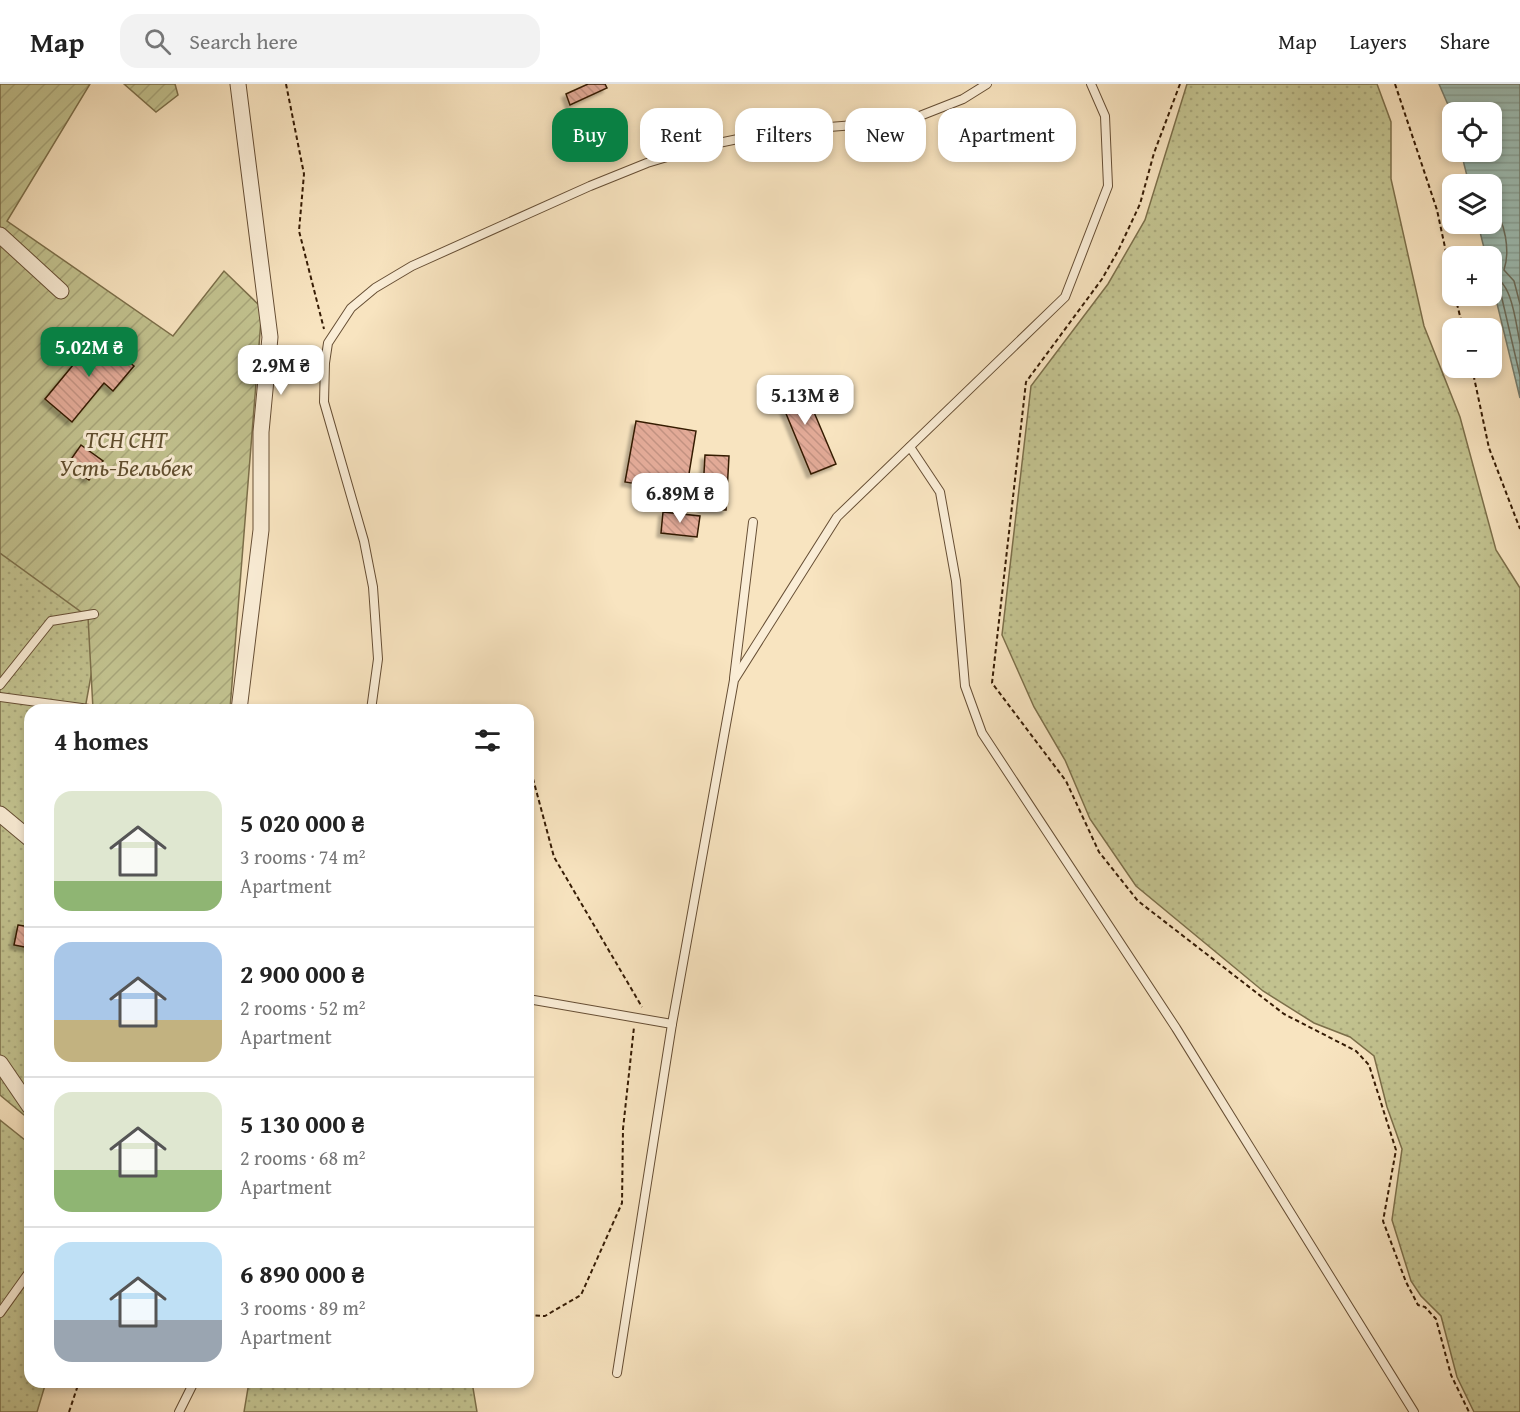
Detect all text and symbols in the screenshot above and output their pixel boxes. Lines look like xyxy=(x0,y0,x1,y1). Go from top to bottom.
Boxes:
search box xyxy=(120,14,540,68)
text: Map xyxy=(30,21,84,62)
icon: search xyxy=(141,25,174,58)
text: Search here xyxy=(189,25,298,57)
text: Map xyxy=(1278,26,1317,57)
text: Layers xyxy=(1350,26,1407,57)
text: Share xyxy=(1440,26,1490,57)
map controls xyxy=(1442,102,1502,378)
button: locate xyxy=(1442,102,1502,162)
chip: Buy xyxy=(552,108,628,162)
chip: Rent xyxy=(640,108,723,162)
chip: Filters xyxy=(735,108,833,162)
chip: New xyxy=(845,108,926,162)
chip: Apartment xyxy=(938,108,1076,162)
button: layers xyxy=(1442,174,1502,234)
button: + xyxy=(1442,246,1502,306)
button: − xyxy=(1442,318,1502,378)
pin: 5.02M ₴ xyxy=(34,327,144,378)
text: 5.02M ₴ xyxy=(55,332,123,361)
pin: 2.9M ₴ xyxy=(232,345,330,396)
text: 2.9M ₴ xyxy=(252,350,310,379)
pin: 5.13M ₴ xyxy=(750,375,860,426)
text: 5.13M ₴ xyxy=(771,380,839,409)
park label: ТСН СНТ Усть-Бельбек xyxy=(59,422,193,485)
pin: 6.89M ₴ xyxy=(625,473,735,524)
text: 6.89M ₴ xyxy=(646,478,714,507)
text: 4 homes xyxy=(54,721,149,760)
icon: filters xyxy=(471,724,504,757)
text: 5 020 000 ₴ xyxy=(240,803,365,842)
icon: home xyxy=(102,815,174,887)
text: 3 rooms · 74 m² xyxy=(240,842,366,871)
text: Apartment xyxy=(240,871,332,900)
text: 2 900 000 ₴ xyxy=(240,954,365,993)
icon: home xyxy=(102,966,174,1038)
text: 2 rooms · 52 m² xyxy=(240,993,366,1022)
text: Apartment xyxy=(240,1022,332,1051)
text: 5 130 000 ₴ xyxy=(240,1104,365,1143)
icon: home xyxy=(102,1116,174,1188)
text: 2 rooms · 68 m² xyxy=(240,1143,366,1172)
text: Apartment xyxy=(240,1172,332,1201)
text: 6 890 000 ₴ xyxy=(240,1254,365,1293)
icon: home xyxy=(102,1266,174,1338)
text: 3 rooms · 89 m² xyxy=(240,1293,366,1322)
text: Apartment xyxy=(240,1322,332,1351)

